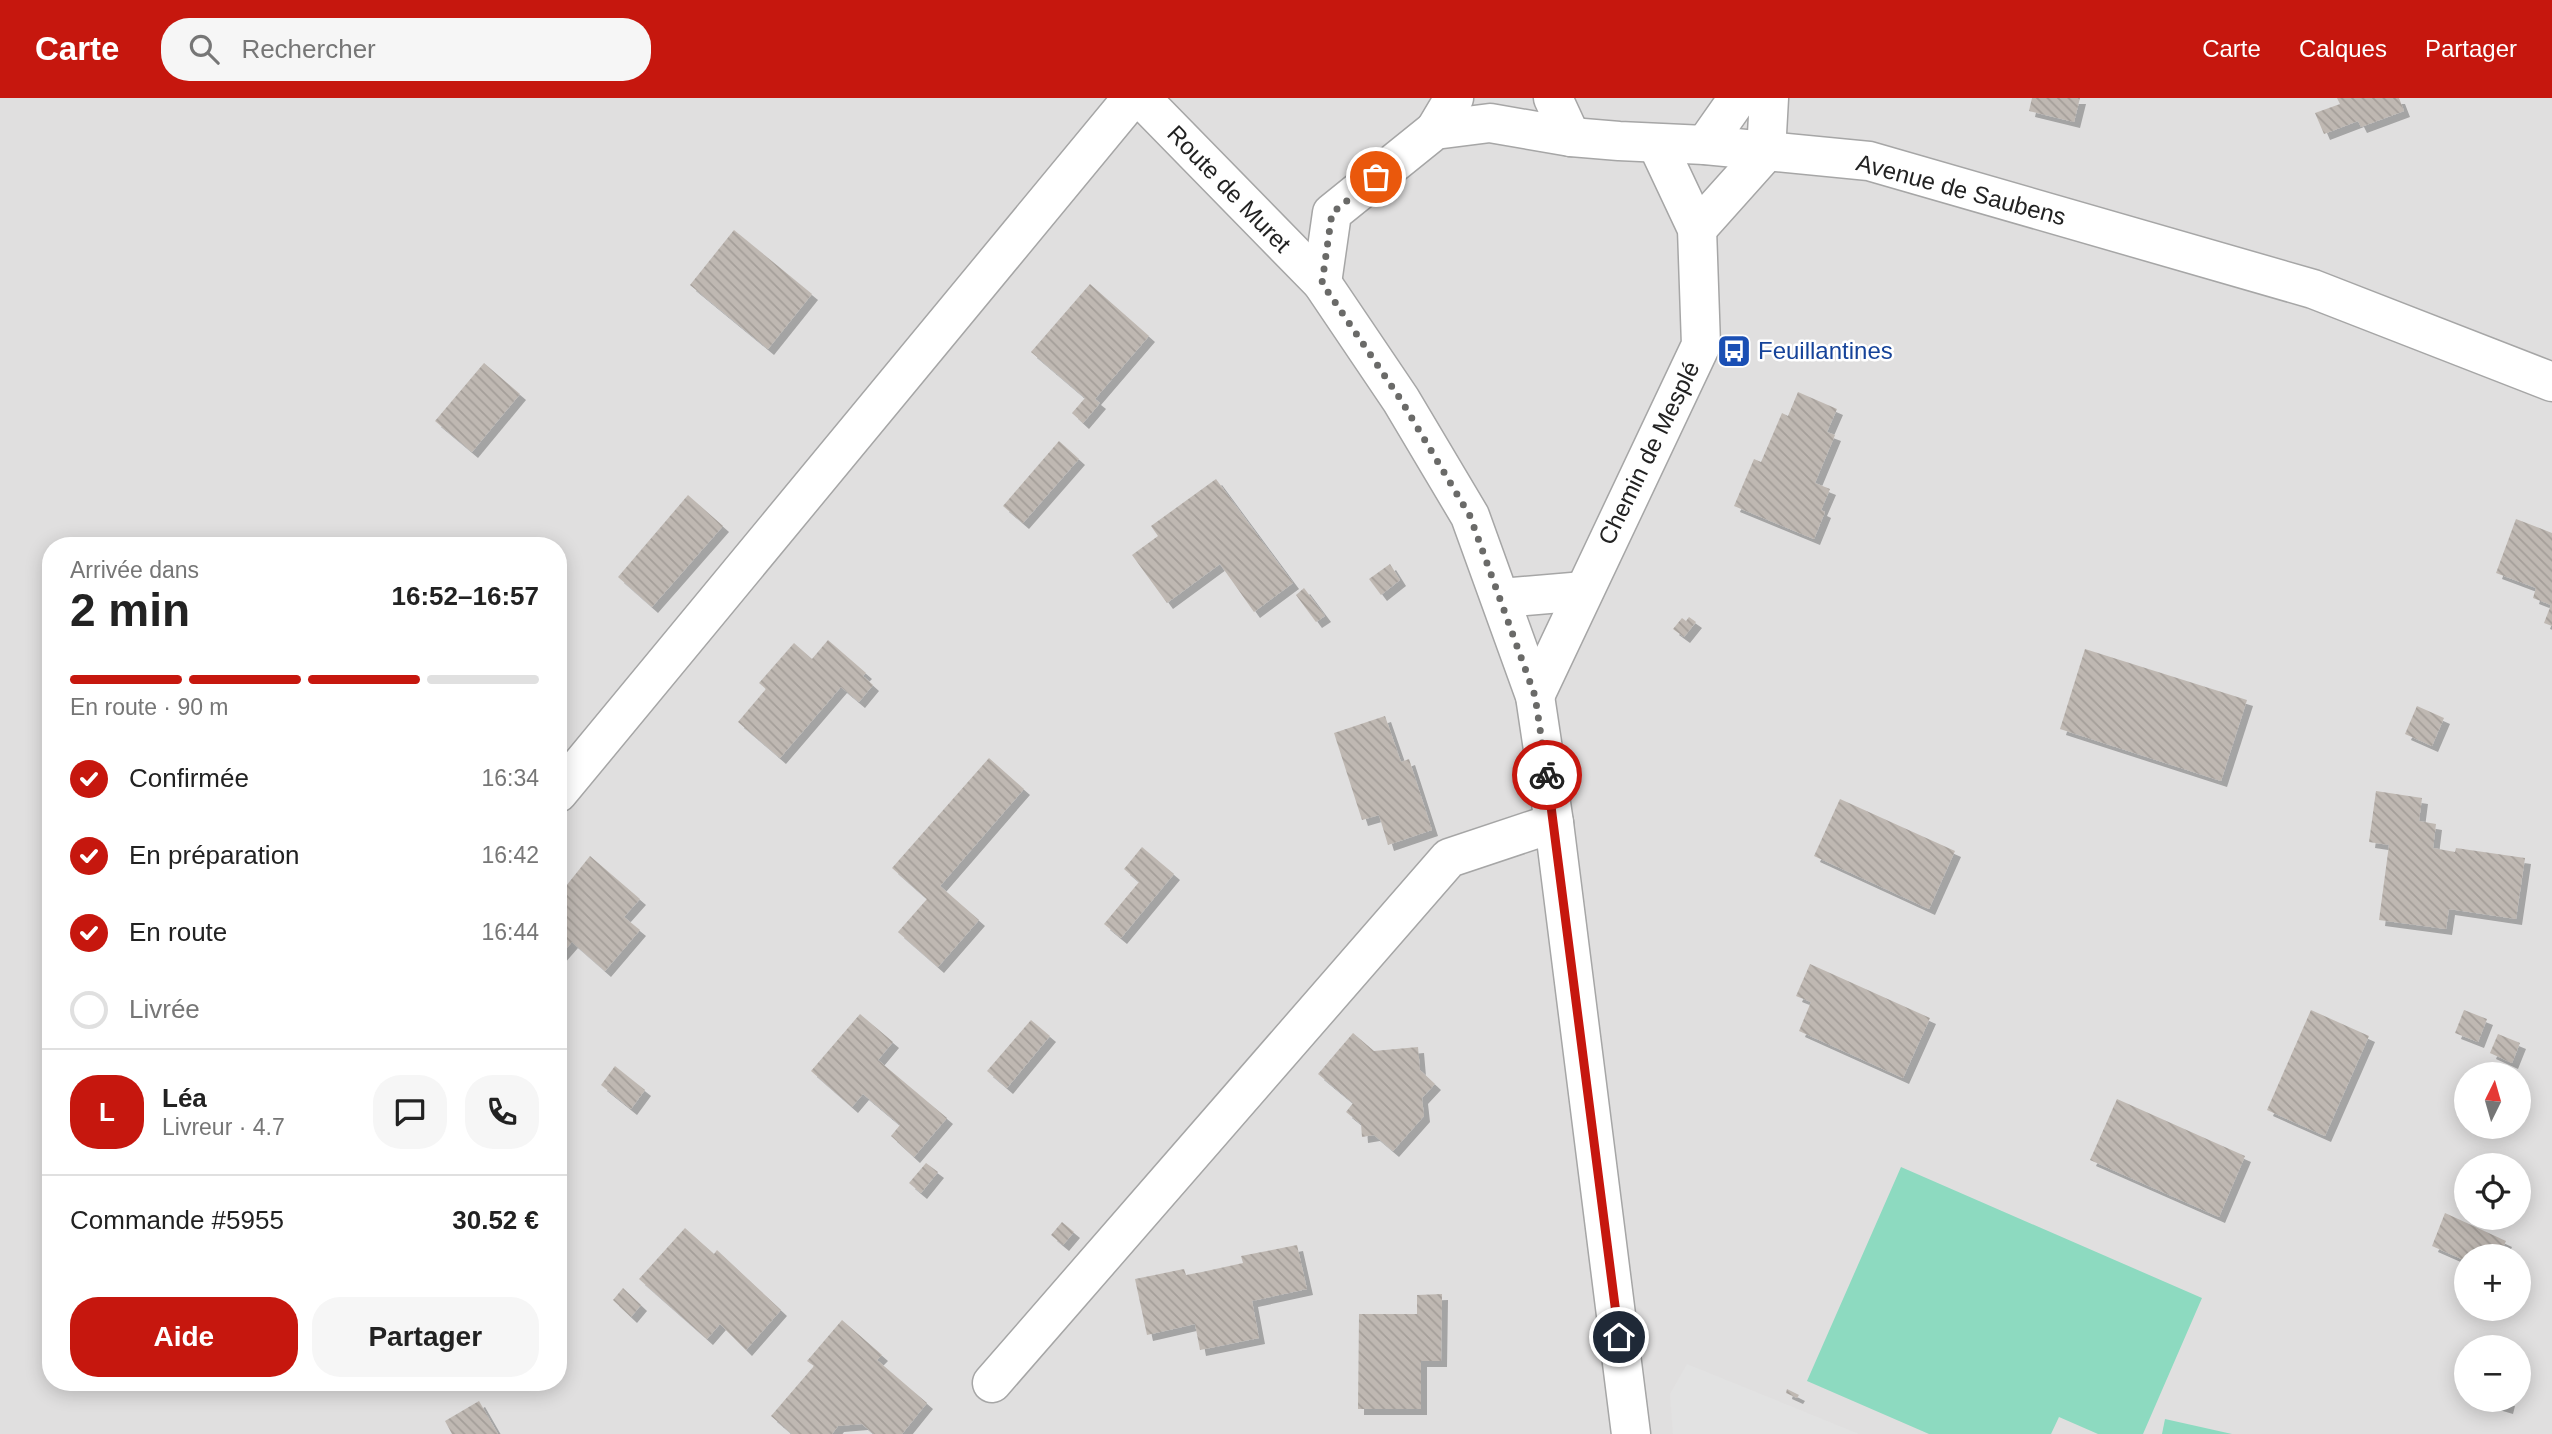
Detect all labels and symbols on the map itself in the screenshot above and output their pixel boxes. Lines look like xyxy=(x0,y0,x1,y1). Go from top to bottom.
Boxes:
street label: Route de Muret xyxy=(1162,120,1297,258)
pin xyxy=(1346,147,1406,207)
street label: Avenue de Saubens xyxy=(1853,149,2069,230)
bus stop icon: Feuillantines xyxy=(1715,332,1753,370)
place label: Feuillantines xyxy=(1758,337,1893,364)
street label: Chemin de Mesplé xyxy=(1593,357,1705,549)
courier xyxy=(1512,740,1582,810)
north arrow xyxy=(2454,1062,2530,1139)
pin xyxy=(1589,1307,1649,1367)

